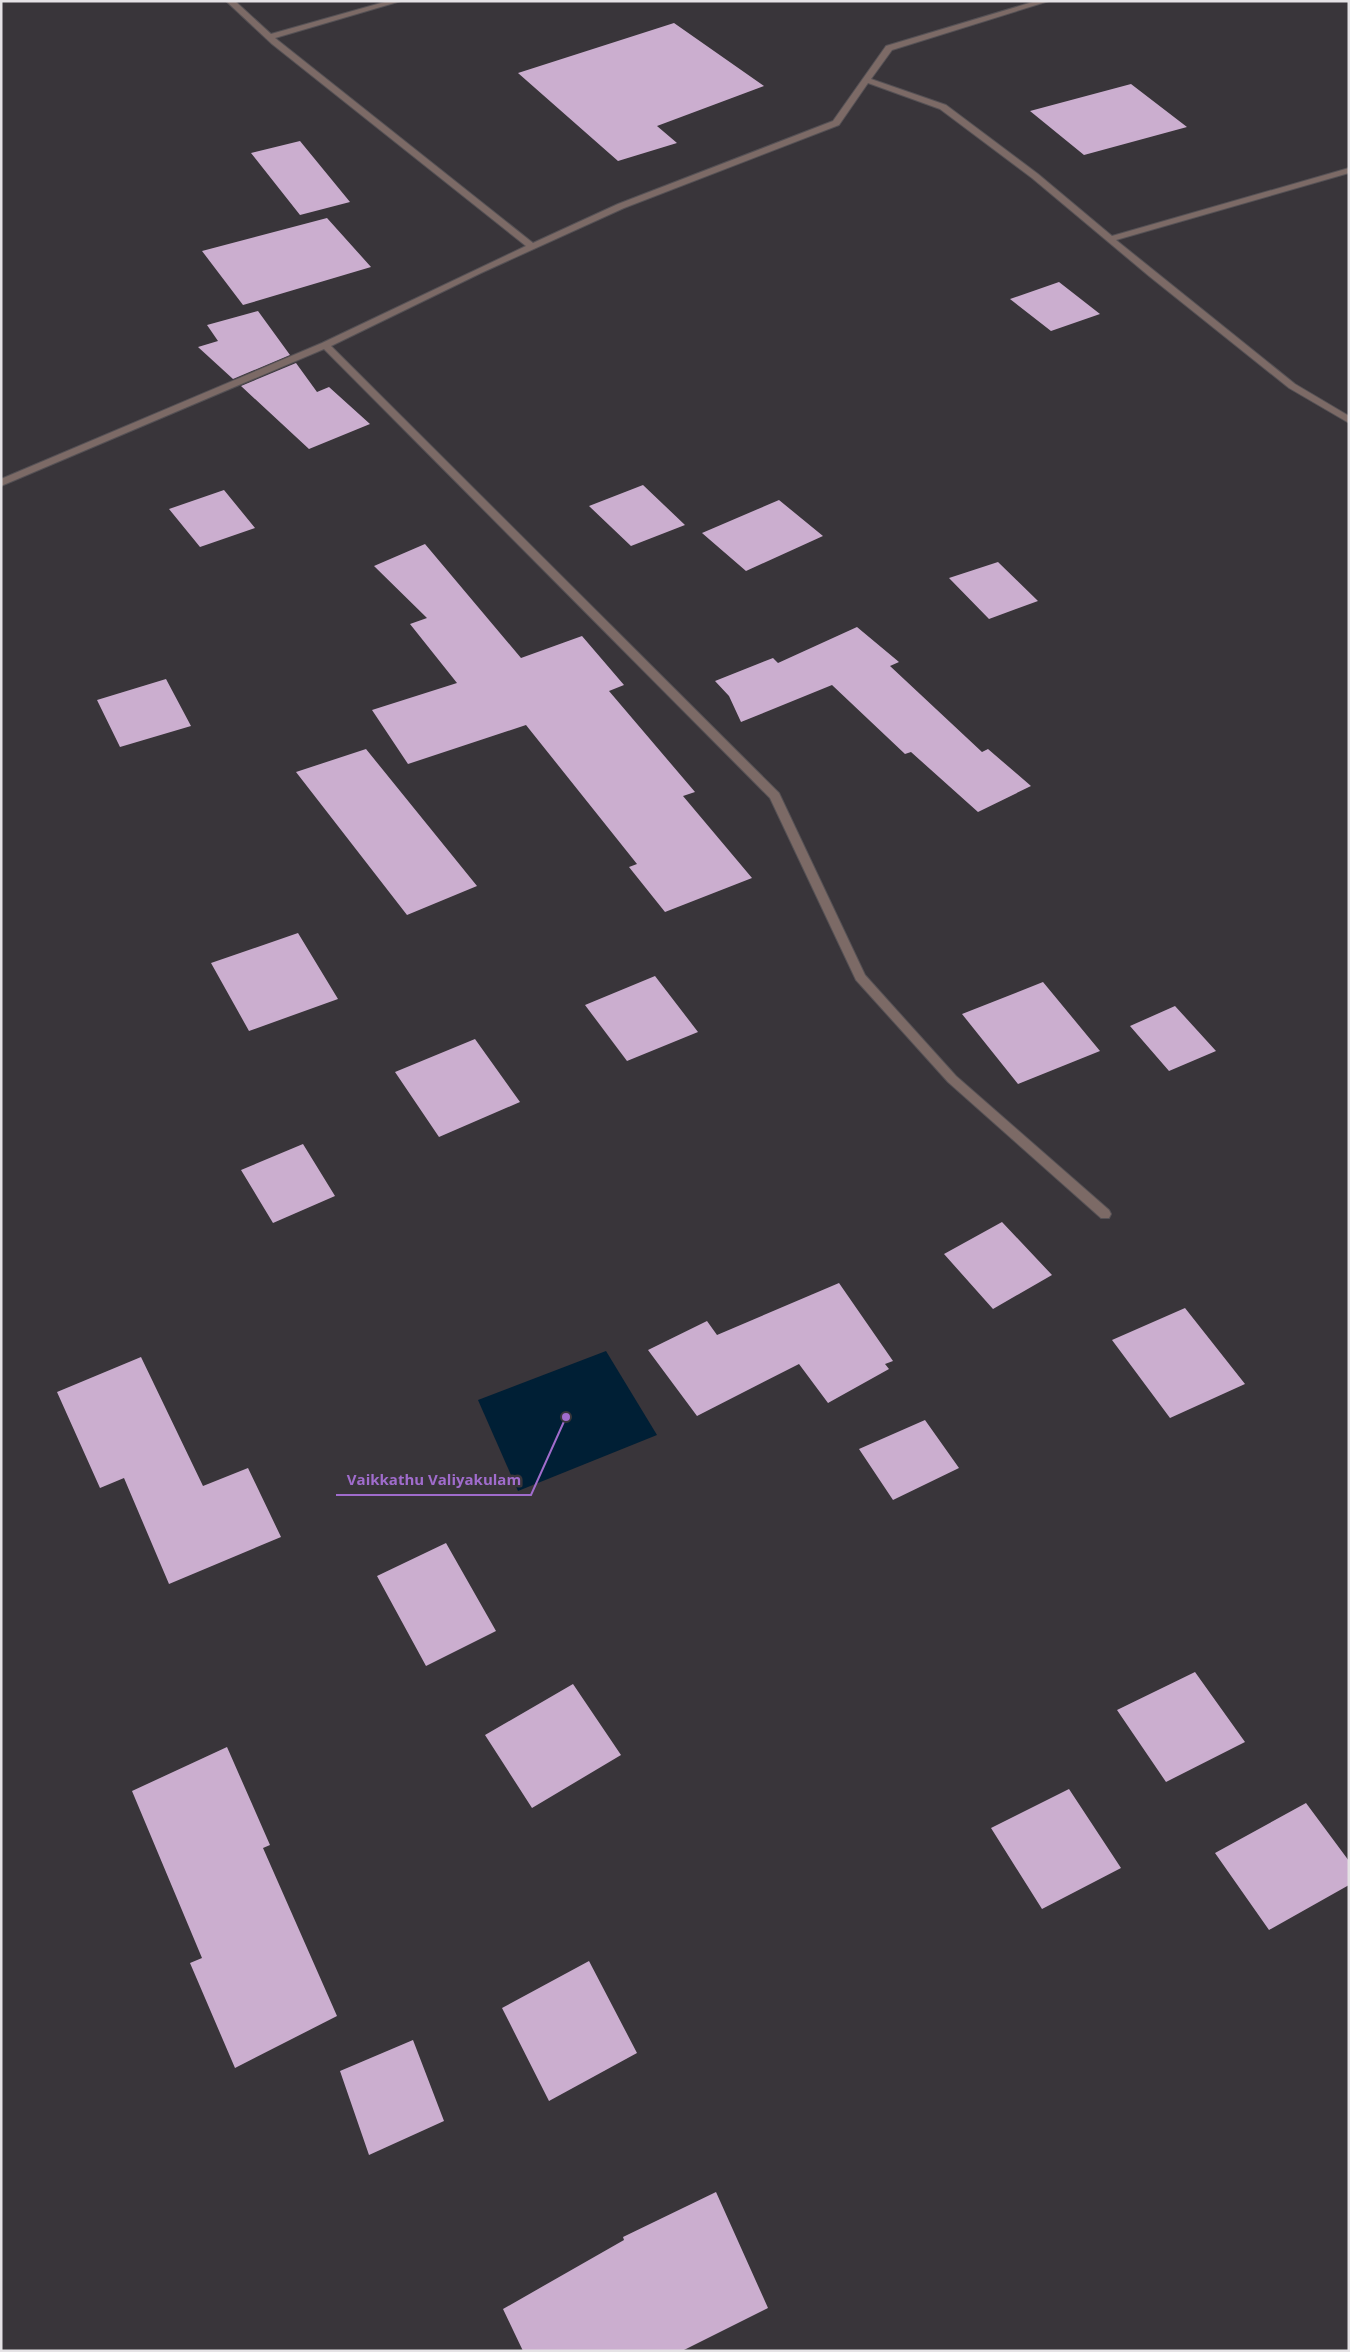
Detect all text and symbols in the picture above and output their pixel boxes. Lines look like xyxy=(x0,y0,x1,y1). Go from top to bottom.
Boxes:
callout: Vaikkathu Valiyakulam xyxy=(336,1465,531,1495)
text: Vaikkathu Valiyakulam xyxy=(347,1469,521,1489)

